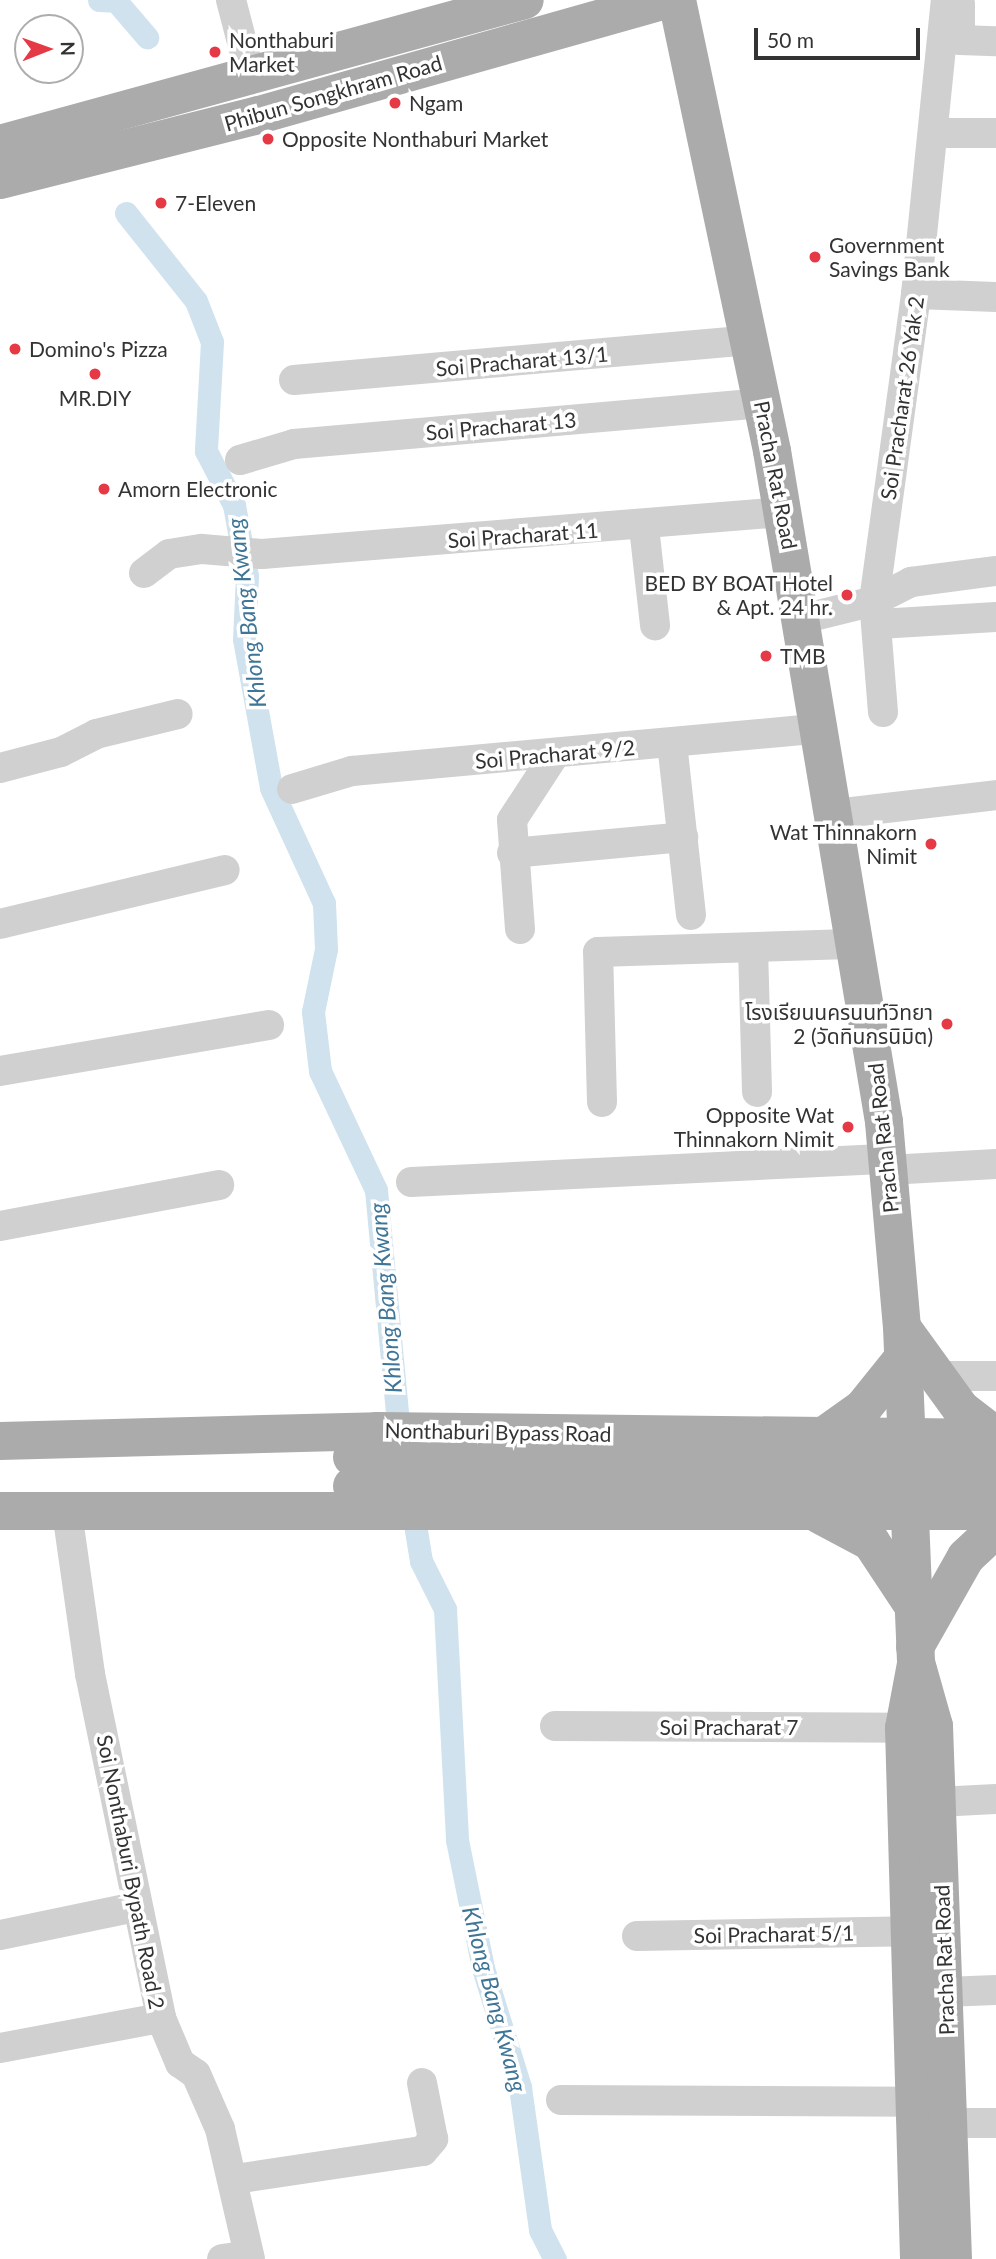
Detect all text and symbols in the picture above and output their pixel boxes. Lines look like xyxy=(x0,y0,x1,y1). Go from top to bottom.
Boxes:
north arrow xyxy=(14,14,84,84)
scale bar xyxy=(758,14,924,58)
place label: Nonthaburi Market xyxy=(229,27,334,77)
text: 50 m xyxy=(767,27,814,52)
text: N xyxy=(57,41,80,56)
marker: Nonthaburi Market xyxy=(207,44,223,60)
street label: Phibun Songkhram Road xyxy=(221,50,445,136)
place label: Ngam xyxy=(409,90,463,116)
marker: Ngam xyxy=(387,95,403,111)
place label: Opposite Nonthaburi Market xyxy=(282,126,548,152)
marker: Opposite Nonthaburi Market xyxy=(260,131,276,147)
place label: 7-Eleven xyxy=(175,190,256,216)
marker: 7-Eleven xyxy=(153,195,169,211)
place label: Government Savings Bank xyxy=(829,232,950,282)
marker: Government Savings Bank xyxy=(807,249,823,265)
street label: Soi Pracharat 26 Yak 2 xyxy=(875,294,929,502)
place label: Domino's Pizza xyxy=(29,336,168,362)
marker: Domino's Pizza xyxy=(7,341,23,357)
street label: Soi Pracharat 13/1 xyxy=(435,341,609,381)
marker: MR.DIY xyxy=(87,366,103,382)
place label: MR.DIY xyxy=(59,385,131,411)
street label: Pracha Rat Road xyxy=(749,399,803,551)
street label: Soi Pracharat 13 xyxy=(425,407,577,445)
place label: Amorn Electronic xyxy=(118,476,278,502)
marker: Amorn Electronic xyxy=(96,481,112,497)
water label: Khlong Bang Kwang xyxy=(221,516,271,710)
street label: Soi Pracharat 11 xyxy=(447,517,599,553)
place label: BED BY BOAT Hotel & Apt. 24 hr. xyxy=(643,570,833,620)
marker: BED BY BOAT Hotel & Apt. 24 hr. xyxy=(839,587,855,603)
place label: TMB xyxy=(780,643,825,669)
marker: TMB xyxy=(758,648,774,664)
street label: Soi Pracharat 9/2 xyxy=(474,734,636,774)
place label: Wat Thinnakorn Nimit xyxy=(769,819,917,869)
marker: Wat Thinnakorn Nimit xyxy=(923,836,939,852)
place label: โรงเรียนนครนนท์วิทยา 2 (วัดทินกรนิมิต) xyxy=(745,999,933,1049)
marker: โรงเรียนนครนนท์วิทยา 2 (วัดทินกรนิมิต) xyxy=(939,1016,955,1032)
street label: Pracha Rat Road xyxy=(863,1062,903,1214)
place label: Opposite Wat Thinnakorn Nimit xyxy=(674,1102,834,1152)
marker: Opposite Wat Thinnakorn Nimit xyxy=(840,1119,856,1135)
water label: Khlong Bang Kwang xyxy=(363,1202,407,1394)
street label: Nonthaburi Bypass Road xyxy=(384,1417,612,1447)
street label: Soi Pracharat 7 xyxy=(659,1714,799,1740)
street label: Soi Nonthaburi Bypath Road 2 xyxy=(92,1733,170,2011)
street label: Pracha Rat Road xyxy=(929,1884,959,2036)
water label: Khlong Bang Kwang xyxy=(457,1903,533,2095)
street label: Soi Pracharat 5/1 xyxy=(693,1920,855,1948)

